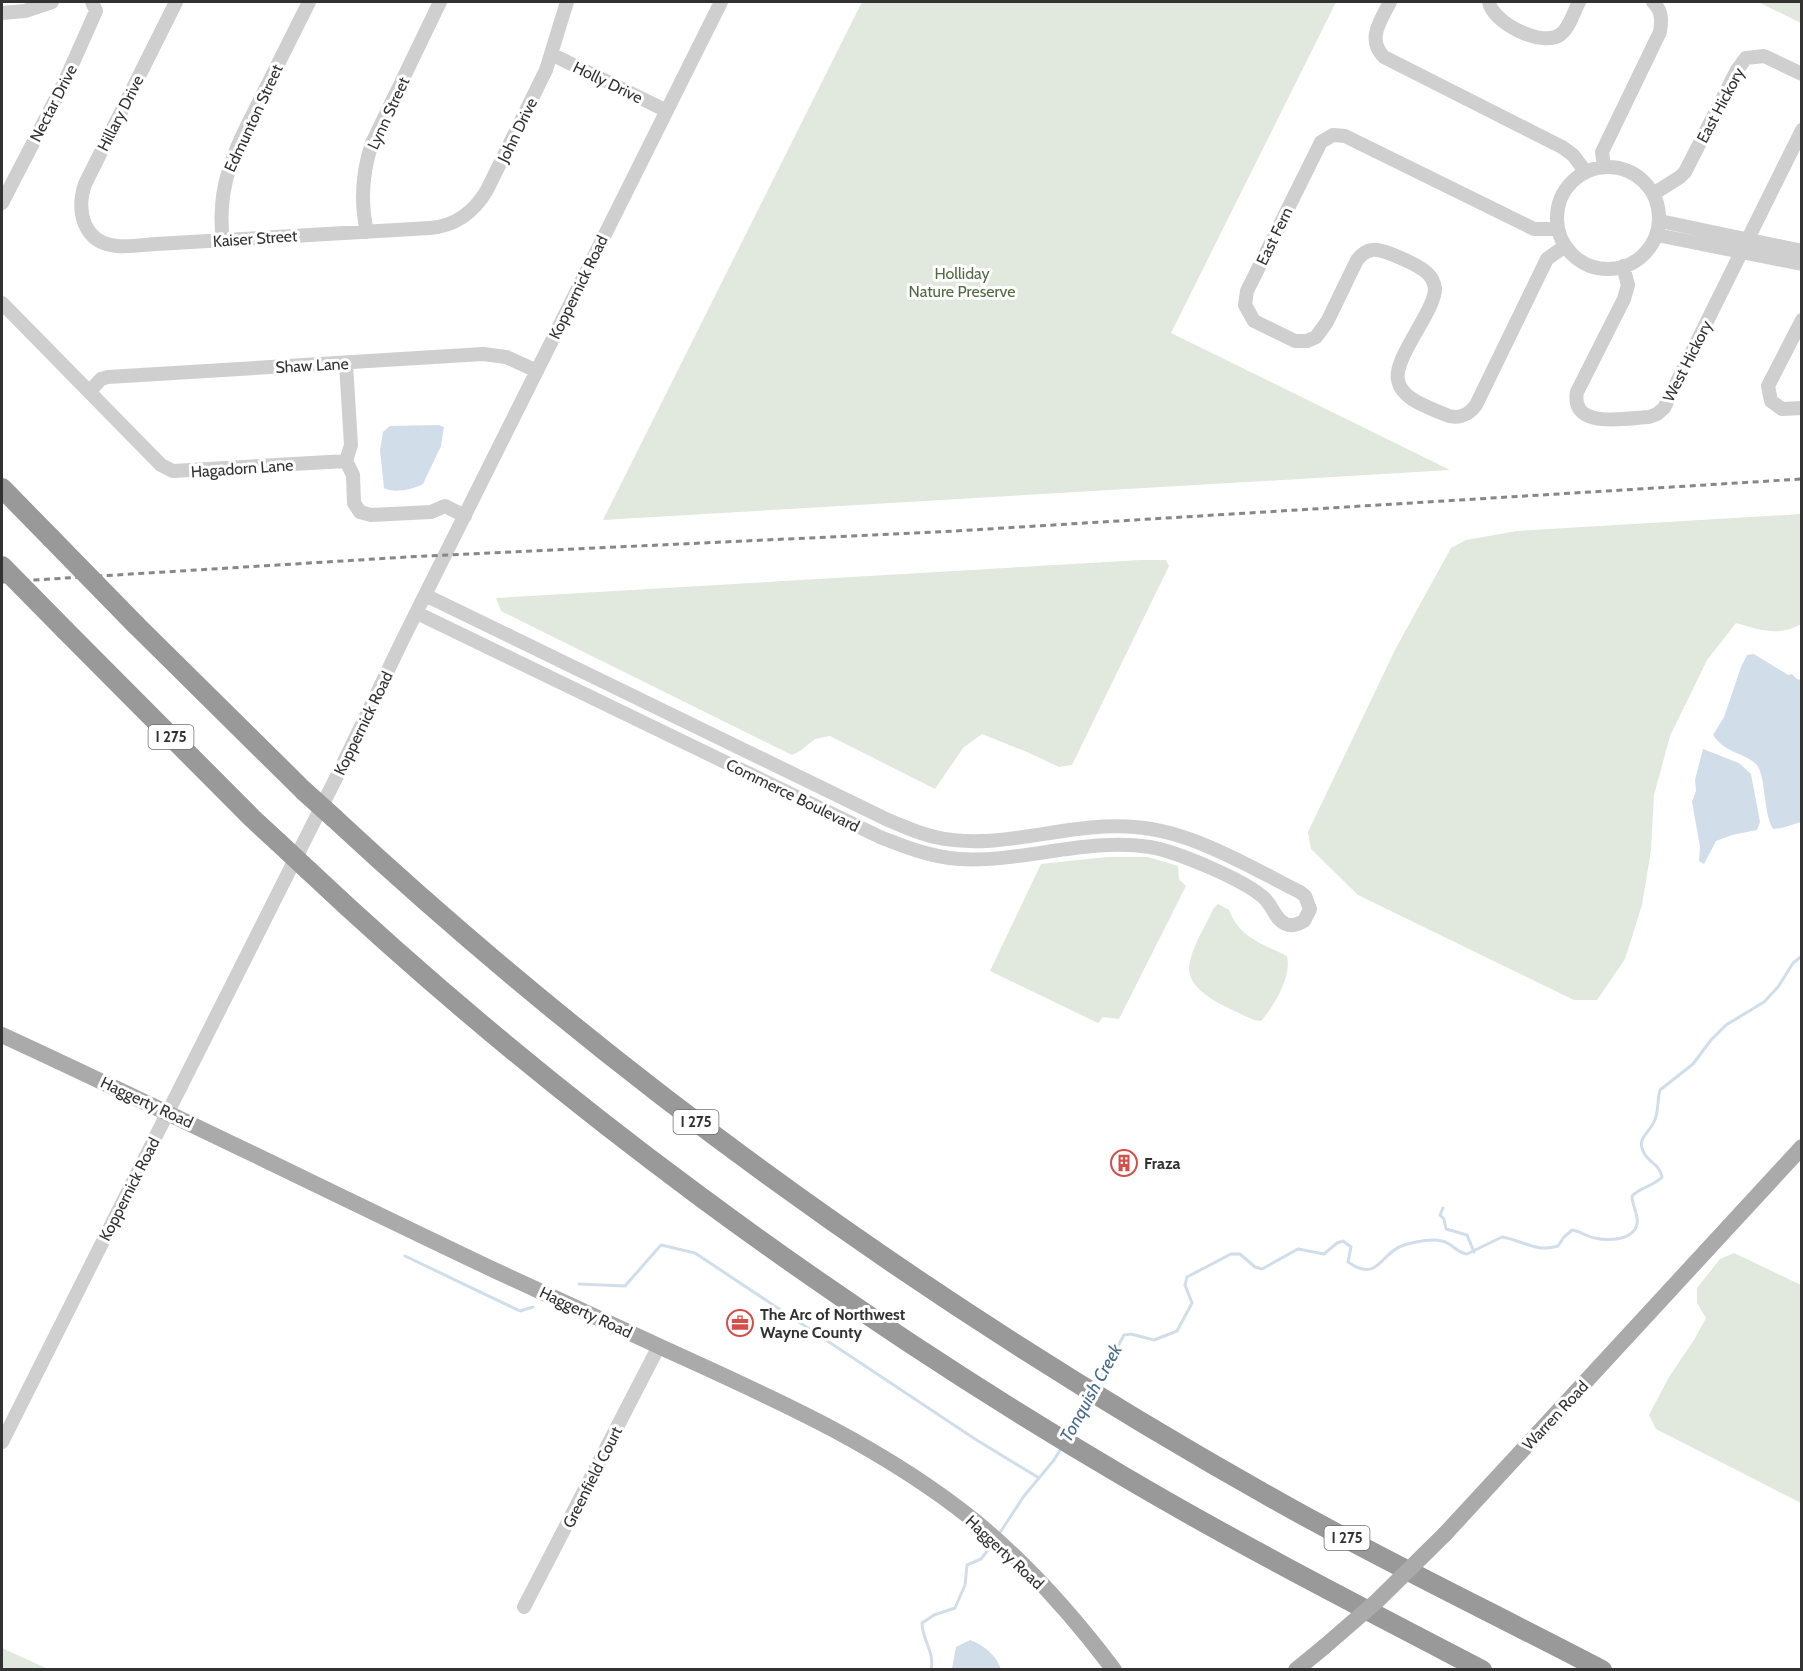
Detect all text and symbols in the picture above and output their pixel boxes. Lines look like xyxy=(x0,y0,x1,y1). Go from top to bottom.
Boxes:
street label: Holly Drive xyxy=(570,57,646,107)
street label: Nectar Drive xyxy=(26,61,81,145)
street label: Edmunton Street xyxy=(220,61,287,175)
street label: East Hickory xyxy=(1693,64,1748,146)
street label: Hillary Drive xyxy=(93,72,148,154)
street label: Lynn Street xyxy=(363,74,414,152)
street label: John Drive xyxy=(493,95,541,167)
street label: East Fern xyxy=(1252,204,1297,268)
street label: Kaiser Street xyxy=(212,226,299,251)
street label: Koppernick Road xyxy=(545,232,612,342)
park label: Holliday Nature Preserve xyxy=(909,264,1015,301)
street label: West Hickory xyxy=(1659,317,1716,405)
street label: Shaw Lane xyxy=(275,354,349,377)
street label: Hagadorn Lane xyxy=(190,455,294,482)
street label: Koppernick Road xyxy=(330,668,397,778)
road number: I 275 xyxy=(148,725,194,749)
street label: Commerce Boulevard xyxy=(723,755,863,836)
street label: Haggerty Road xyxy=(98,1073,196,1132)
road number: I 275 xyxy=(674,1110,718,1134)
street label: Koppernick Road xyxy=(95,1134,164,1244)
building icon: Fraza xyxy=(1109,1148,1139,1178)
place label: Fraza xyxy=(1144,1154,1181,1173)
street label: Haggerty Road xyxy=(537,1283,635,1342)
place label: The Arc of Northwest Wayne County xyxy=(760,1305,906,1342)
office icon: The Arc of Northwest Wayne County xyxy=(725,1308,755,1338)
water label: Tonquish Creek xyxy=(1055,1339,1127,1446)
street label: Warren Road xyxy=(1519,1377,1592,1454)
street label: Greenfield Court xyxy=(559,1423,626,1531)
street label: Haggerty Road xyxy=(962,1511,1048,1593)
road number: I 275 xyxy=(1324,1526,1370,1550)

